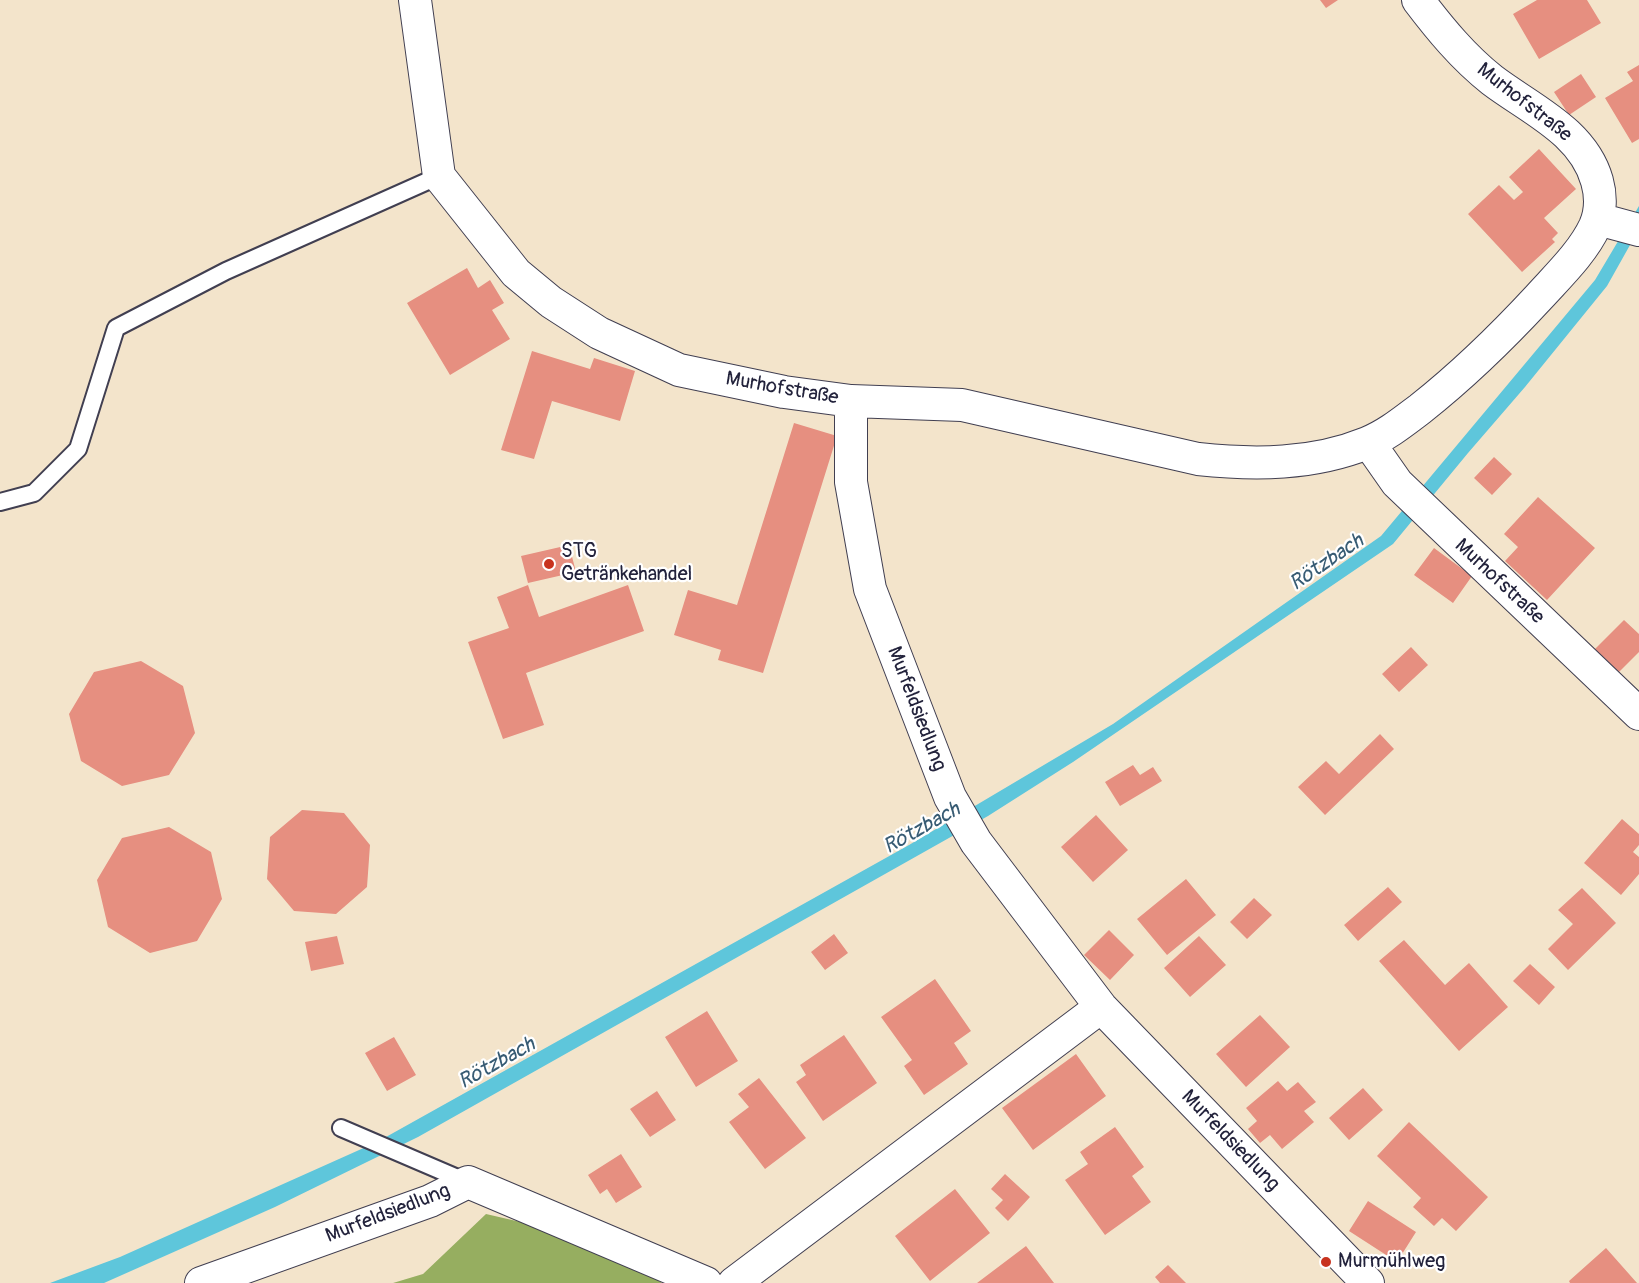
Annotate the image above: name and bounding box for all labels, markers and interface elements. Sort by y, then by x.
street label: Murhofstraße [1472,58,1576,148]
street label: Murhofstraße [724,367,840,411]
water label: Rötzbach [1285,529,1369,597]
street label: Murhofstraße [1449,534,1549,630]
place label: STG Getränkehandel [561,540,692,587]
marker: STG Getränkehandel [542,557,556,571]
street label: Murfeldsiedlung [881,643,951,775]
water label: Rötzbach [879,798,965,860]
water label: Rötzbach [454,1033,540,1095]
street label: Murfeldsiedlung [1176,1085,1284,1197]
street label: Murfeldsiedlung [322,1179,454,1249]
place label: Murmühlweg [1338,1250,1445,1274]
marker: Murmühlweg [1319,1255,1333,1269]

